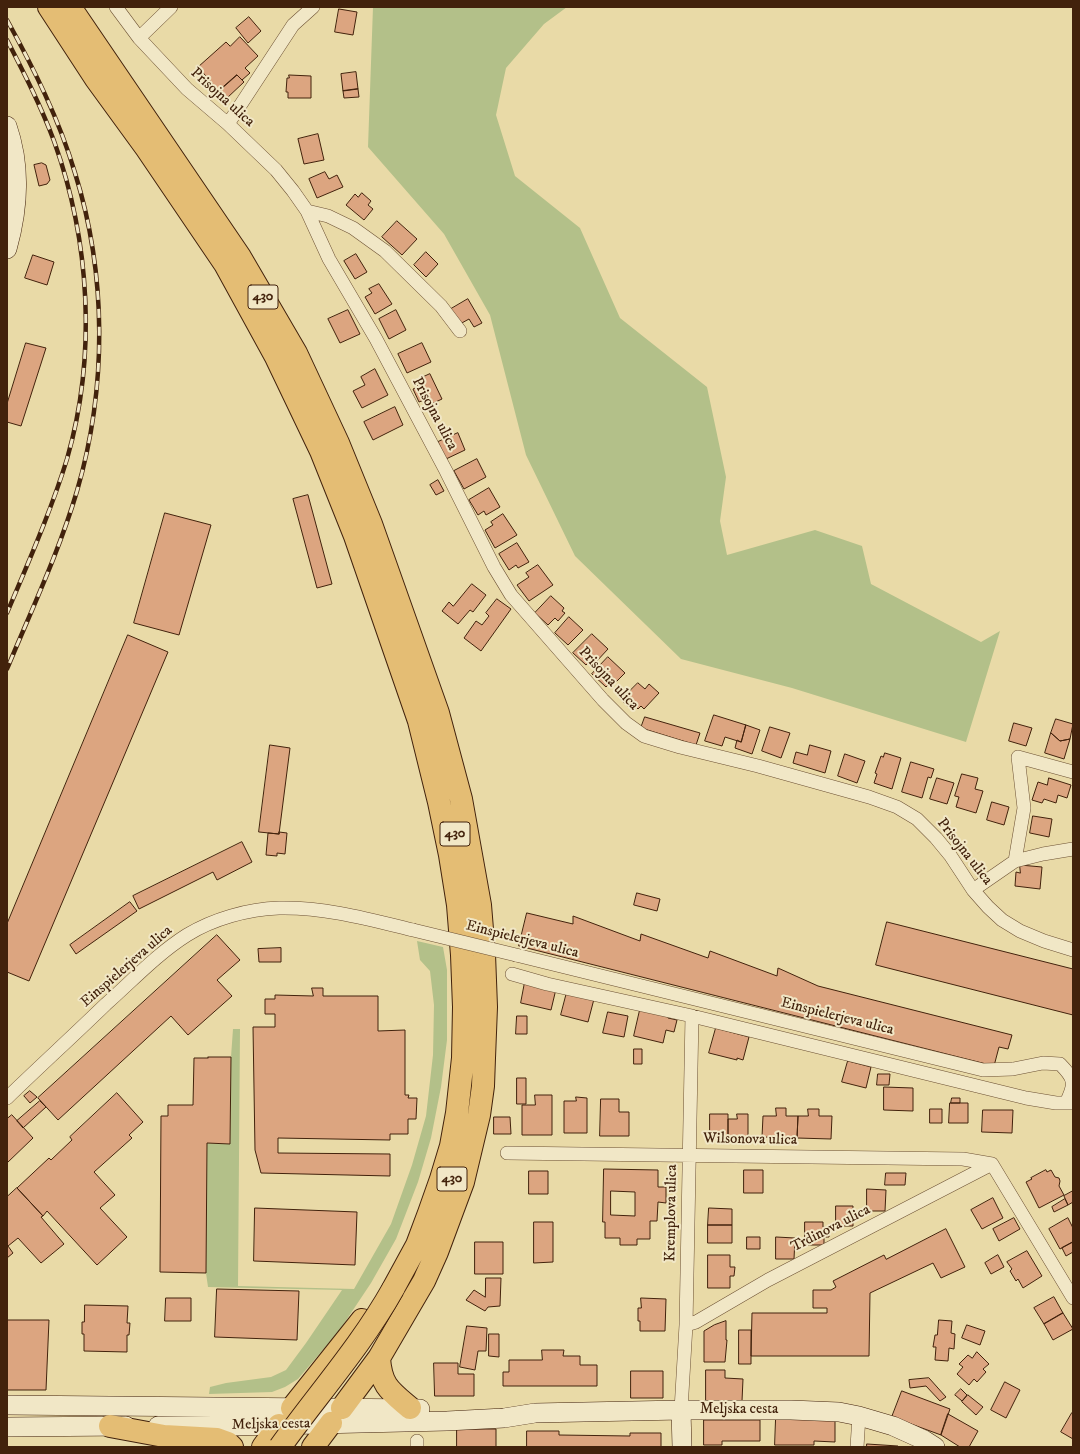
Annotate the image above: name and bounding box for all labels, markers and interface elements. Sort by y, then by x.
street label: Prisojna ulica [186,65,258,131]
road number: 430 [248,285,278,309]
street label: Prisojna ulica [407,374,461,454]
street label: Prisojna ulica [574,644,642,714]
street label: Prisojna ulica [932,815,996,889]
road number: 430 [440,822,470,846]
street label: Einspielerjeva ulica [464,917,580,963]
street label: Einspielerjeva ulica [77,922,177,1012]
street label: Einspielerjeva ulica [779,994,895,1040]
street label: Wilsonova ulica [703,1130,797,1150]
street label: Kremplova ulica [662,1164,682,1262]
road number: 430 [437,1167,467,1191]
street label: Trdinova ulica [788,1201,874,1257]
street label: Meljska cesta [700,1401,778,1419]
street label: Meljska cesta [231,1415,311,1435]

